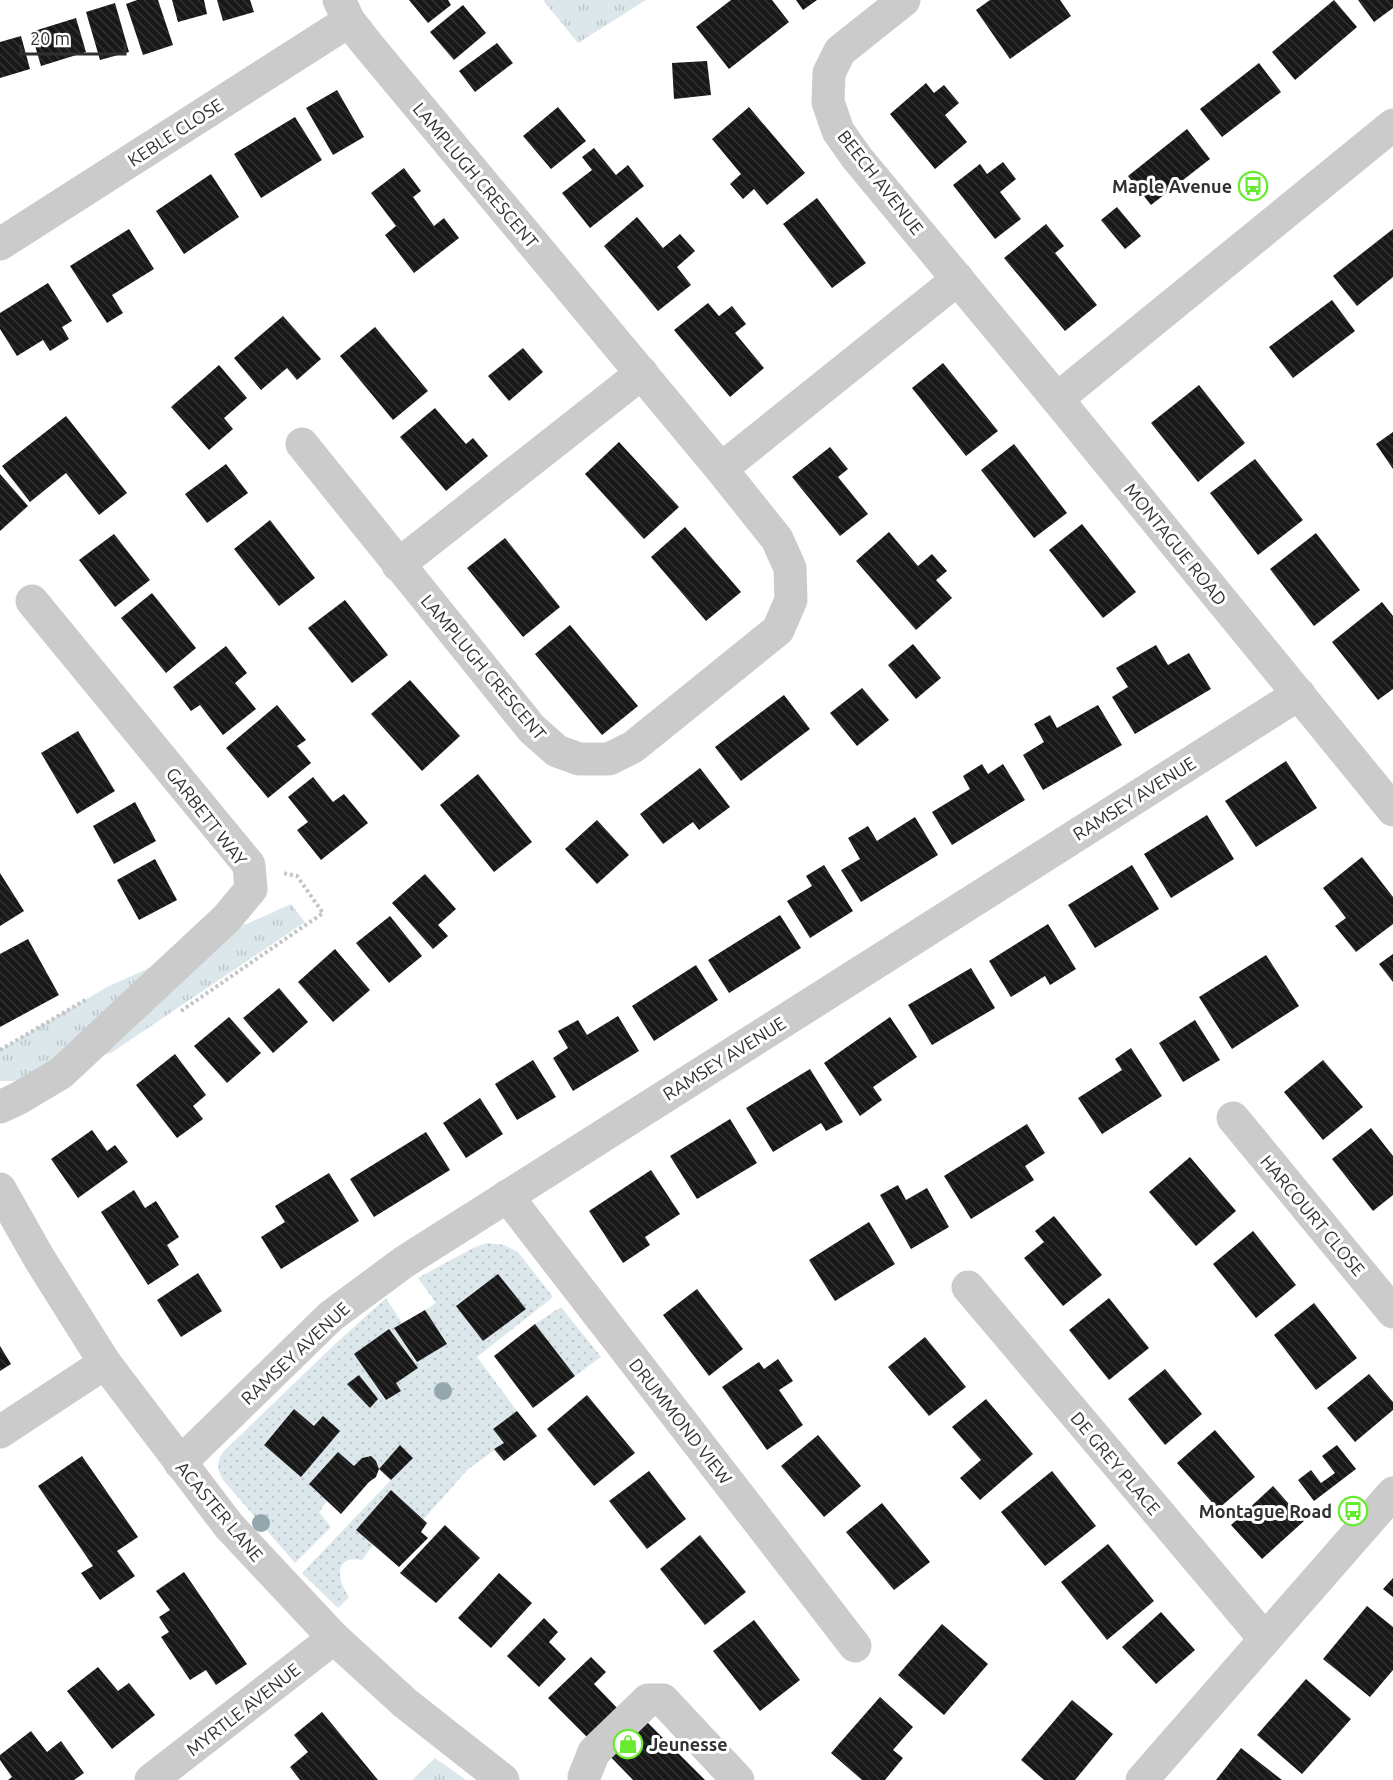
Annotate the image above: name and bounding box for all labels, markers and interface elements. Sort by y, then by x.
scale bar [21,18,124,56]
text: 20 m [30,28,70,48]
street label: KEBLE CLOSE [124,94,226,170]
street label: LAMPLUGH CRESCENT [409,98,543,252]
street label: BEECH AVENUE [834,126,928,238]
bus stop icon: Maple Avenue [1237,170,1269,202]
place label: Maple Avenue [1112,176,1232,196]
street label: MONTAGUE ROAD [1121,479,1231,609]
street label: LAMPLUGH CRESCENT [417,590,551,744]
street label: RAMSEY AVENUE [1069,752,1199,844]
street label: GARBETT WAY [163,763,252,869]
street label: RAMSEY AVENUE [659,1012,789,1104]
street label: HARCOURT CLOSE [1257,1151,1369,1279]
street label: RAMSEY AVENUE [237,1298,353,1408]
street label: DRUMMOND VIEW [626,1354,736,1488]
street label: DE GREY PLACE [1067,1408,1165,1518]
street label: ACASTER LANE [172,1457,268,1565]
bus stop icon: Montague Road [1337,1495,1369,1527]
place label: Montague Road [1199,1501,1332,1521]
street label: MYRTLE AVENUE [182,1659,304,1759]
shop icon: Jeunesse [612,1728,644,1760]
place label: Jeunesse [649,1734,728,1754]

